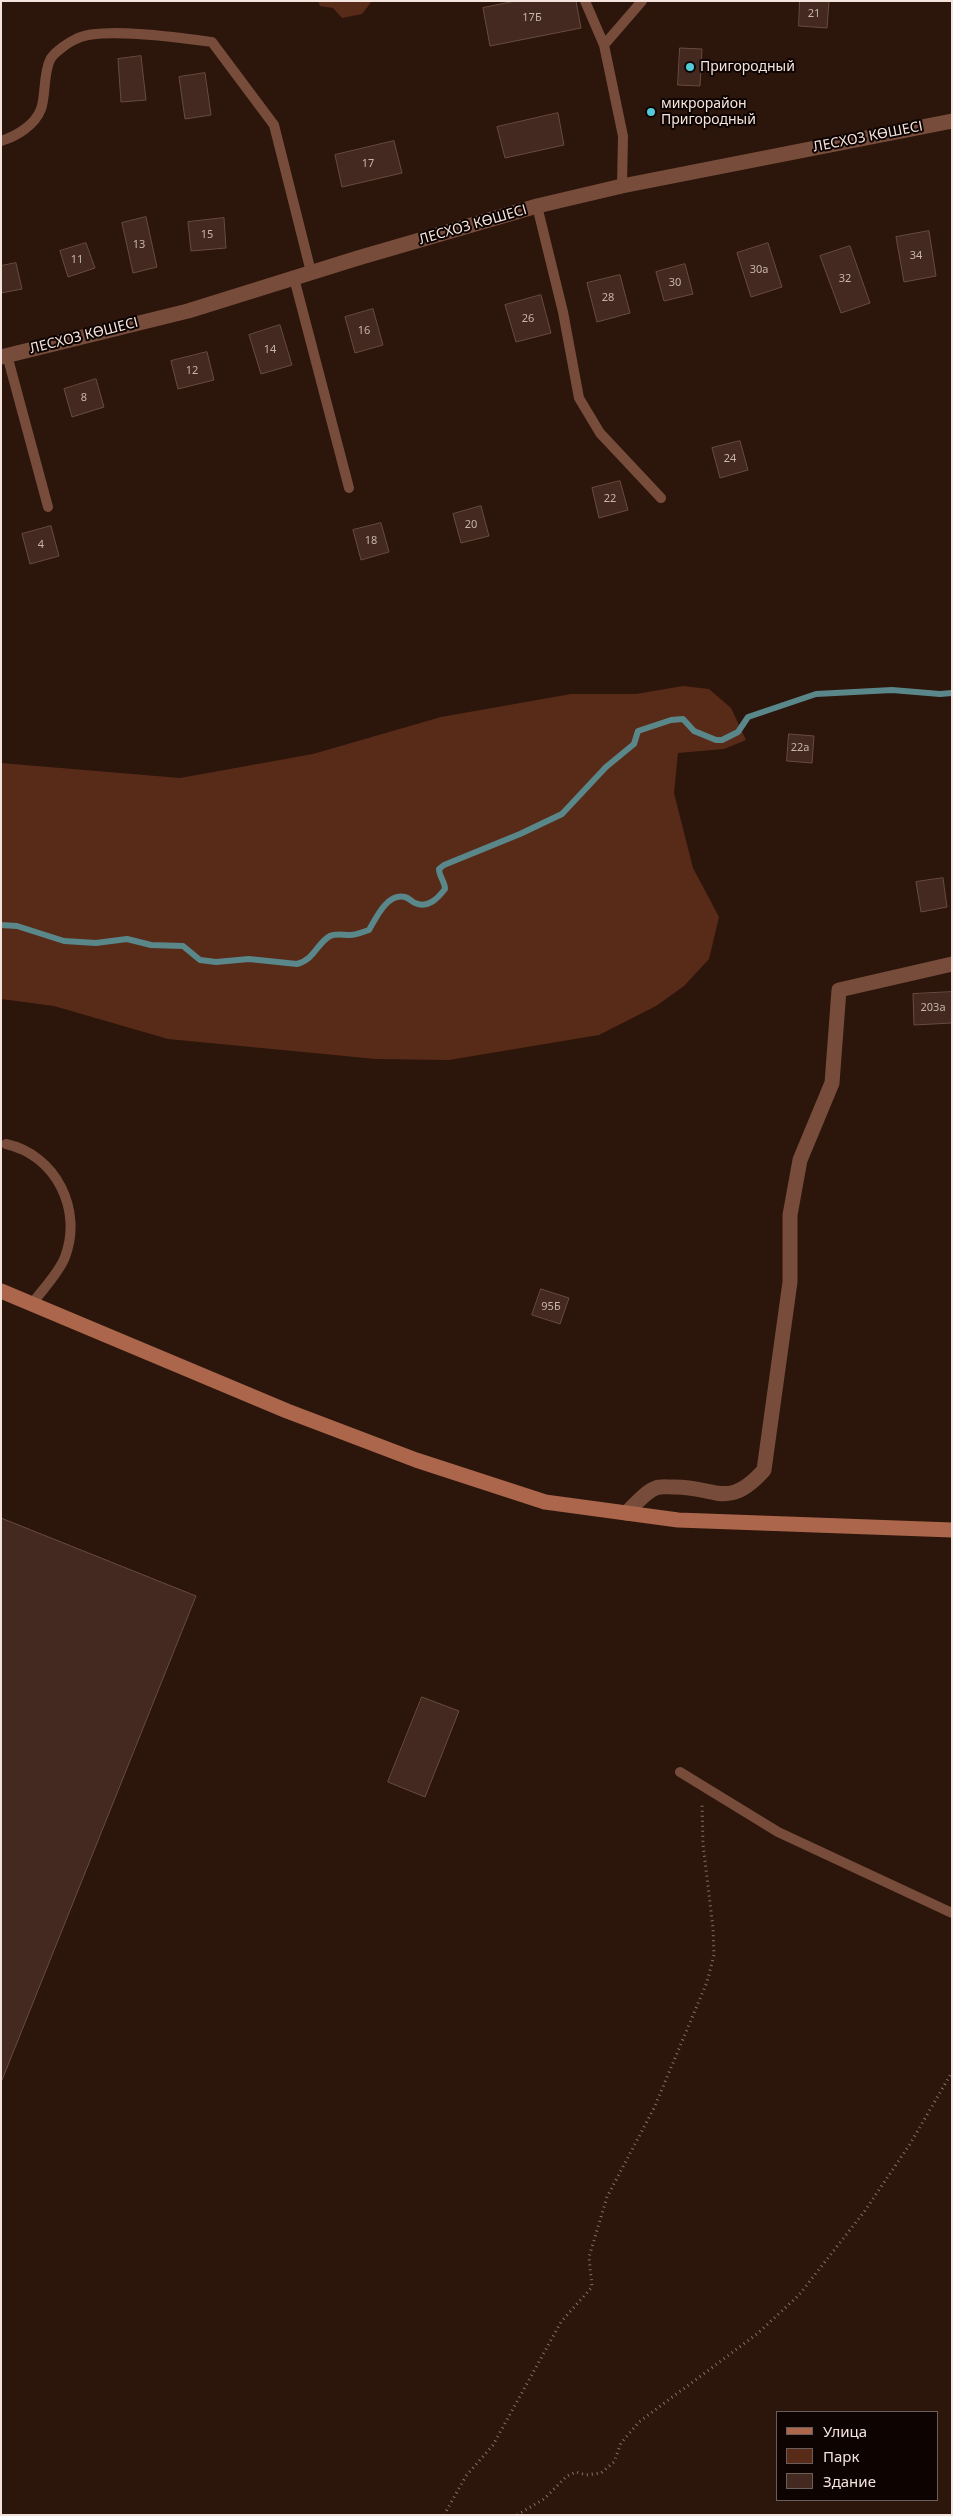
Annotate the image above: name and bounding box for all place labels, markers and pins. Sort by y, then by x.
place label: Пригородный [700,59,795,75]
marker: Пригородный [684,61,696,73]
place label: микрорайон Пригородный [661,96,756,128]
marker: микрорайон Пригородный [645,106,657,118]

